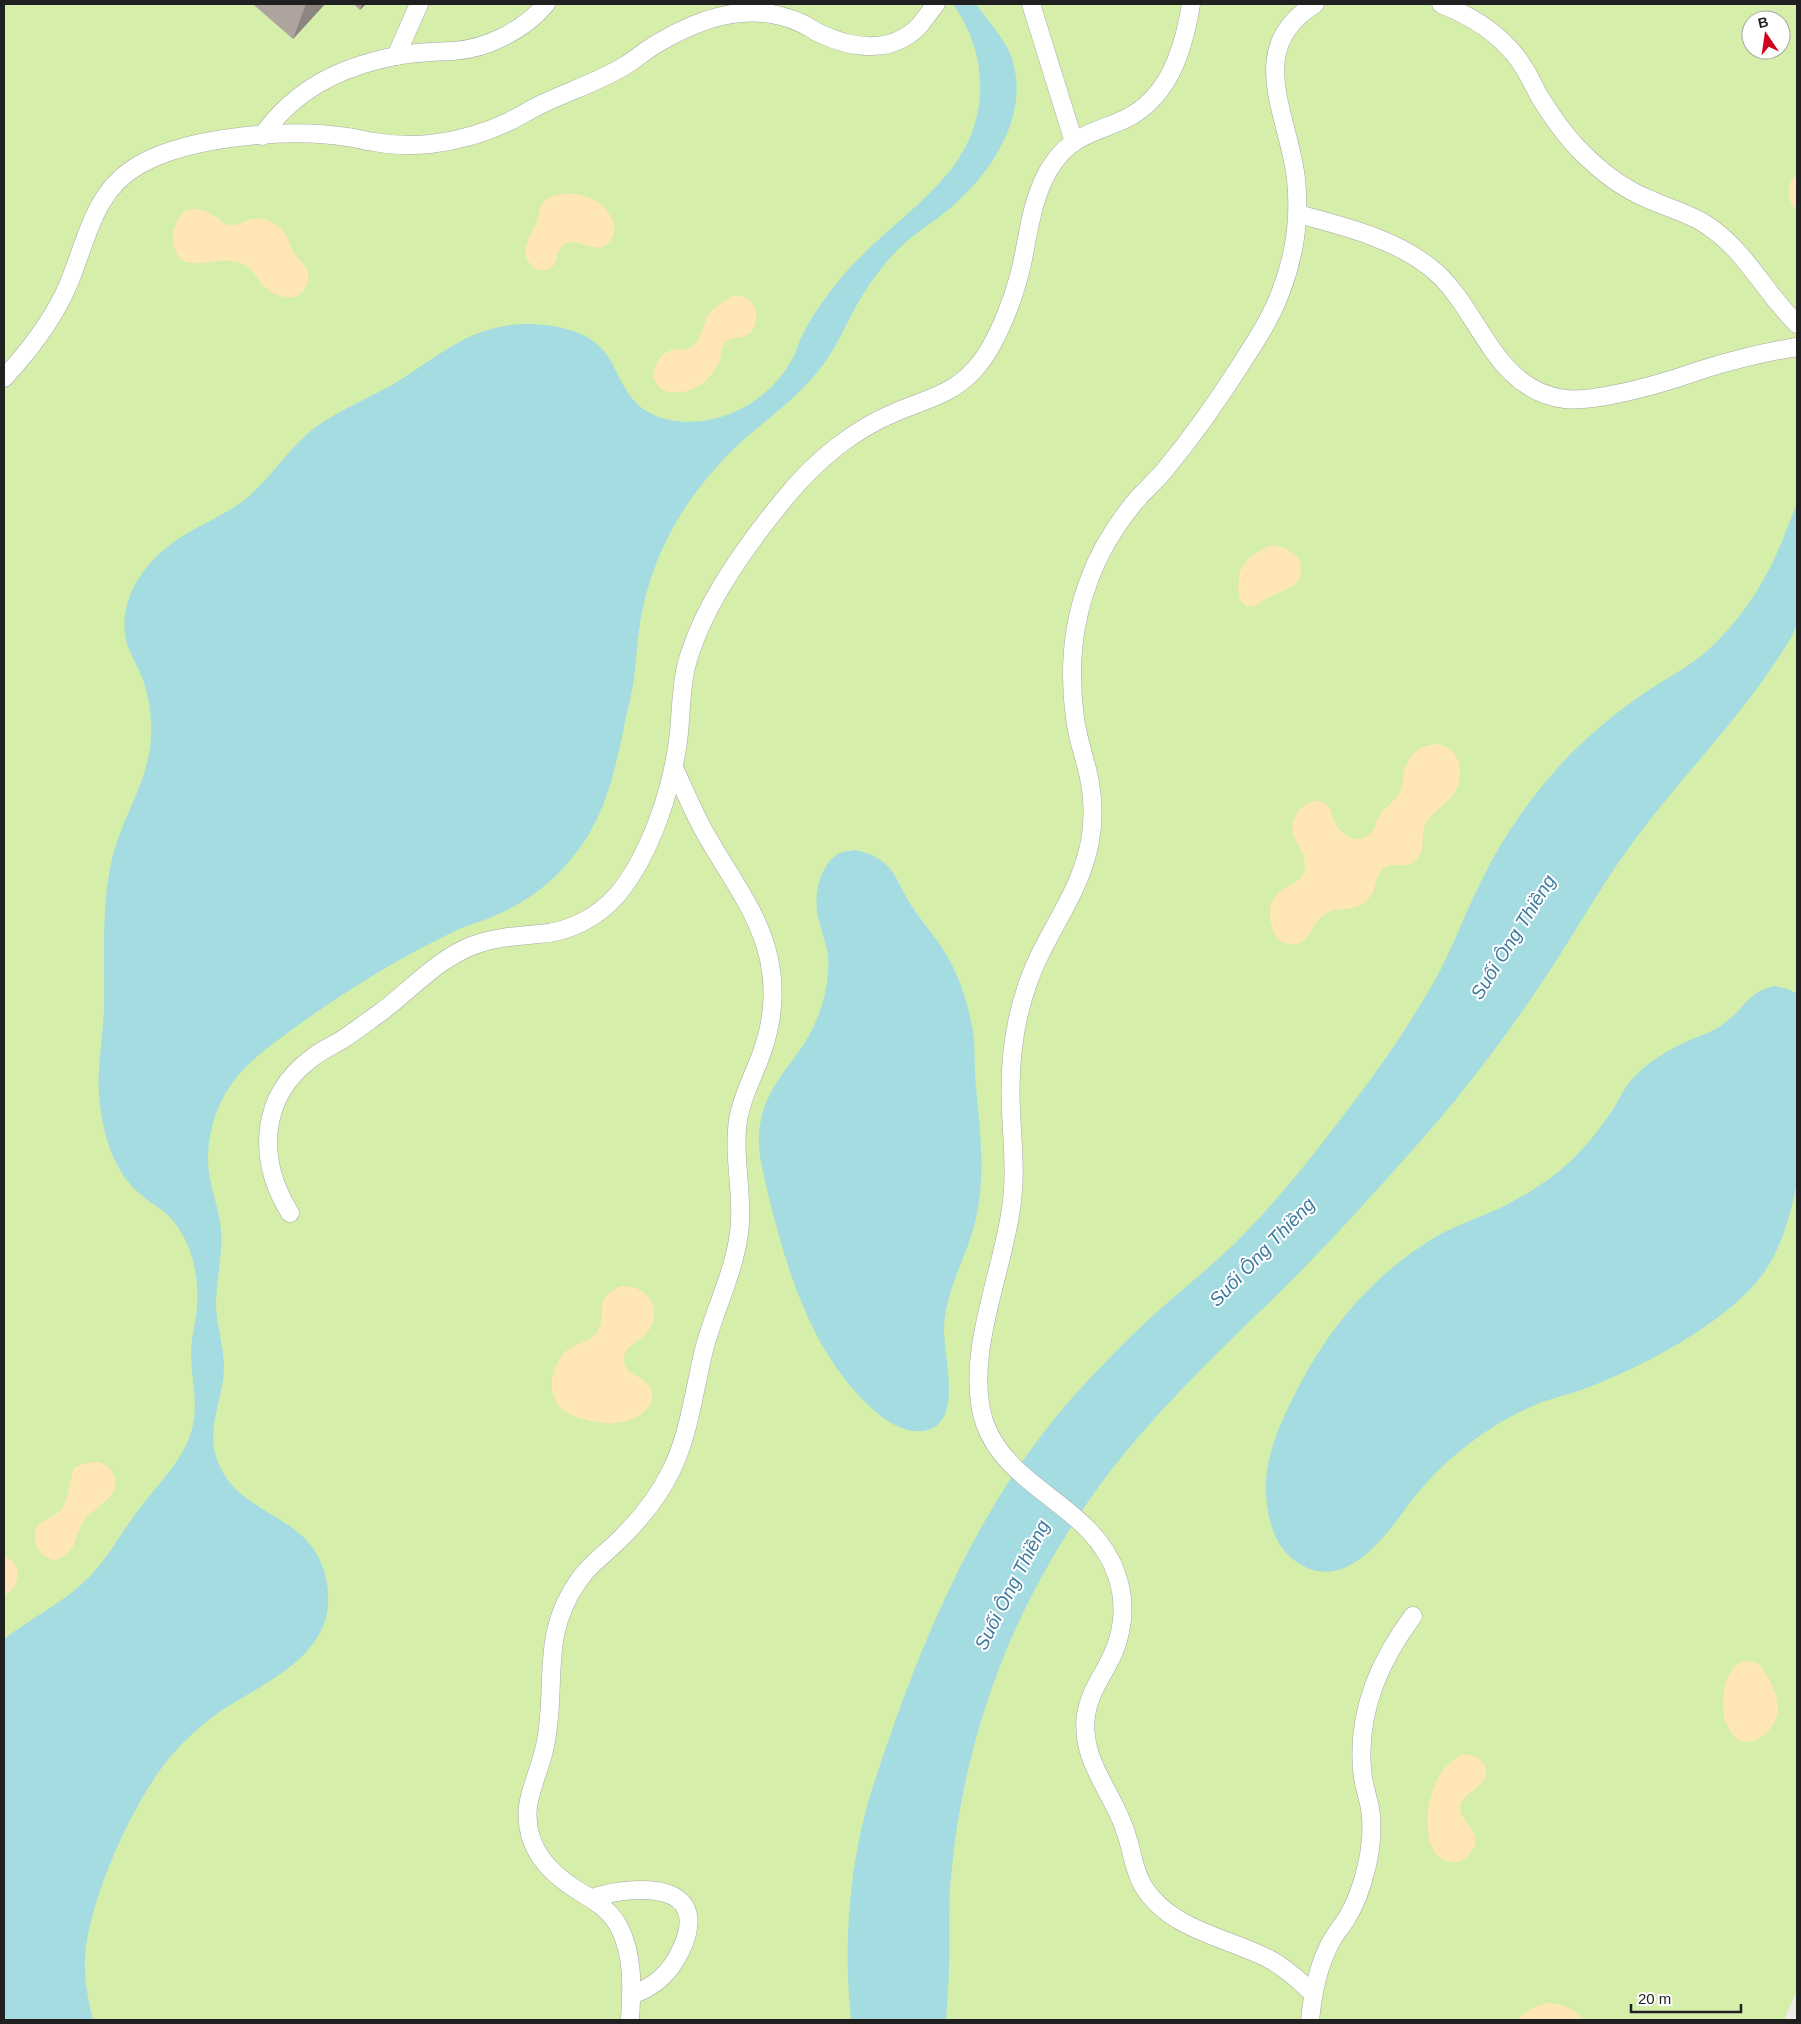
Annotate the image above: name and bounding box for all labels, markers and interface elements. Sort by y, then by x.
north arrow [1741,10,1791,60]
text: B [1756,13,1770,31]
water label: Suối Ông Thiềng [1466,871,1560,1003]
water label: Suối Ông Thiềng [1205,1193,1319,1311]
water label: Suối Ông Thiềng [970,1516,1054,1653]
scale bar [1631,1982,1741,2014]
text: 20 m [1638,1990,1671,2007]

